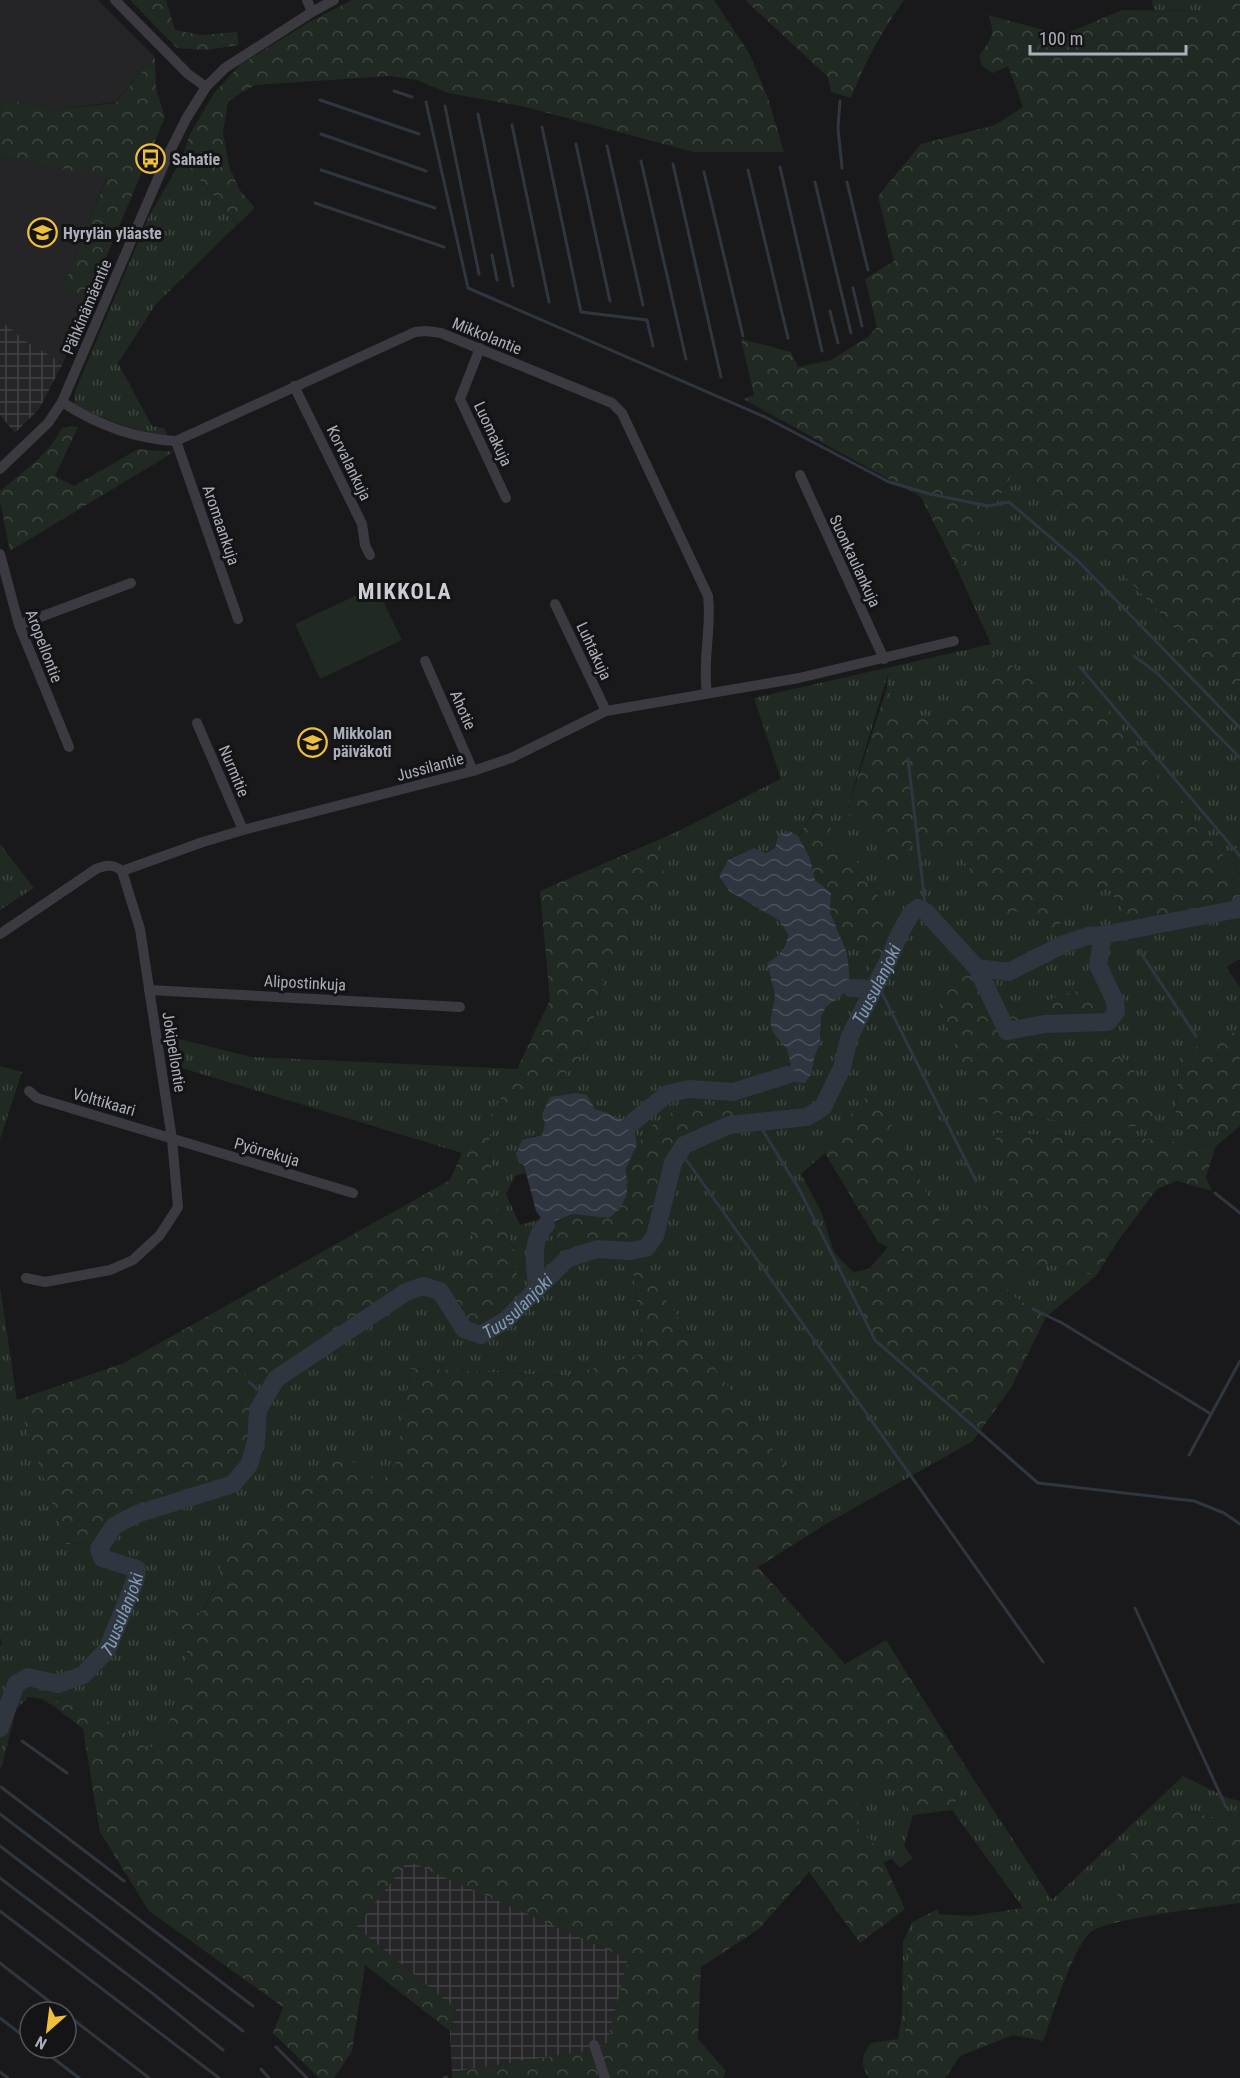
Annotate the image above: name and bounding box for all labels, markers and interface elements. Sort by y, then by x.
scale bar [1030,18,1186,56]
text: 100 m [1039,28,1083,49]
bus stop icon: Sahatie [135,143,167,175]
place label: Sahatie [172,150,221,169]
school or university icon: Hyrylän yläaste [26,217,58,249]
place label: Hyrylän yläaste [63,224,162,243]
street label: Pähkinämäentie [58,257,116,357]
street label: Mikkolantie [450,313,524,359]
street label: Luomakuja [470,399,516,469]
street label: Korvalankuja [323,422,375,504]
street label: Aromaankuja [198,483,244,567]
street label: Suonkaulankuja [825,512,885,610]
district label: MIKKOLA [358,579,452,604]
street label: Aropellontie [21,607,67,685]
street label: Luhtakuja [572,619,616,683]
street label: Ahotie [446,687,480,733]
place label: Mikkolan päiväkoti [333,724,392,761]
school or university icon: Mikkolan päiväkoti [296,726,328,758]
street label: Nurmitie [215,742,253,800]
street label: Jussilantie [394,749,466,785]
water label: Tuusulanjoki [847,940,905,1028]
street label: Alipostinkuja [263,971,347,995]
street label: Jokipellontie [158,1010,190,1094]
street label: Volttikaari [70,1084,138,1120]
street label: Pyörrekuja [232,1134,302,1170]
water label: Tuusulanjoki [478,1269,557,1342]
water label: Tuusulanjoki [96,1570,147,1660]
north arrow [18,2000,78,2060]
text: N [32,2032,50,2053]

